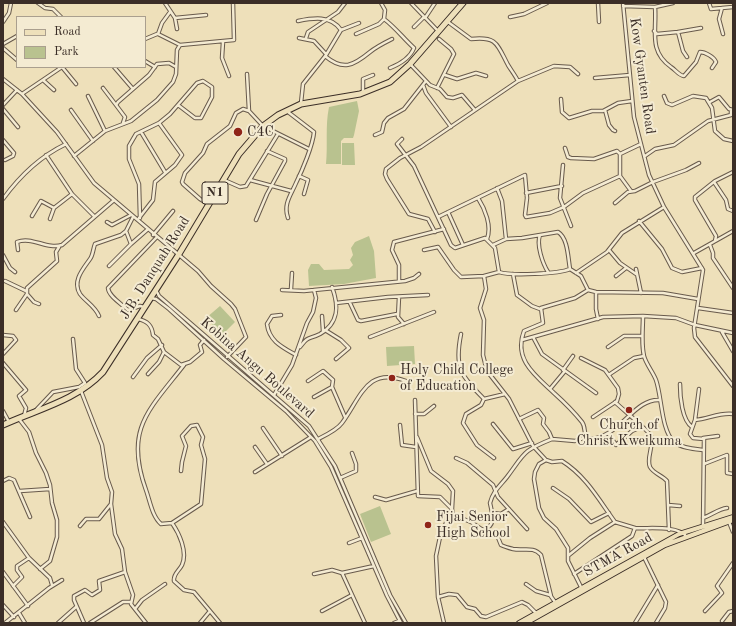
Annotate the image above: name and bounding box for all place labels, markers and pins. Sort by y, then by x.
place label: C4C [247,124,274,140]
marker: C4C [232,126,244,138]
place label: Holy Child College of Education [400,362,513,394]
marker: Holy Child College of Education [387,373,397,383]
marker: Church of Christ Kweikuma [624,405,634,415]
place label: Church of Christ Kweikuma [576,417,682,450]
place label: Fijai Senior High School [436,509,510,542]
marker: Fijai Senior High School [423,520,433,530]

